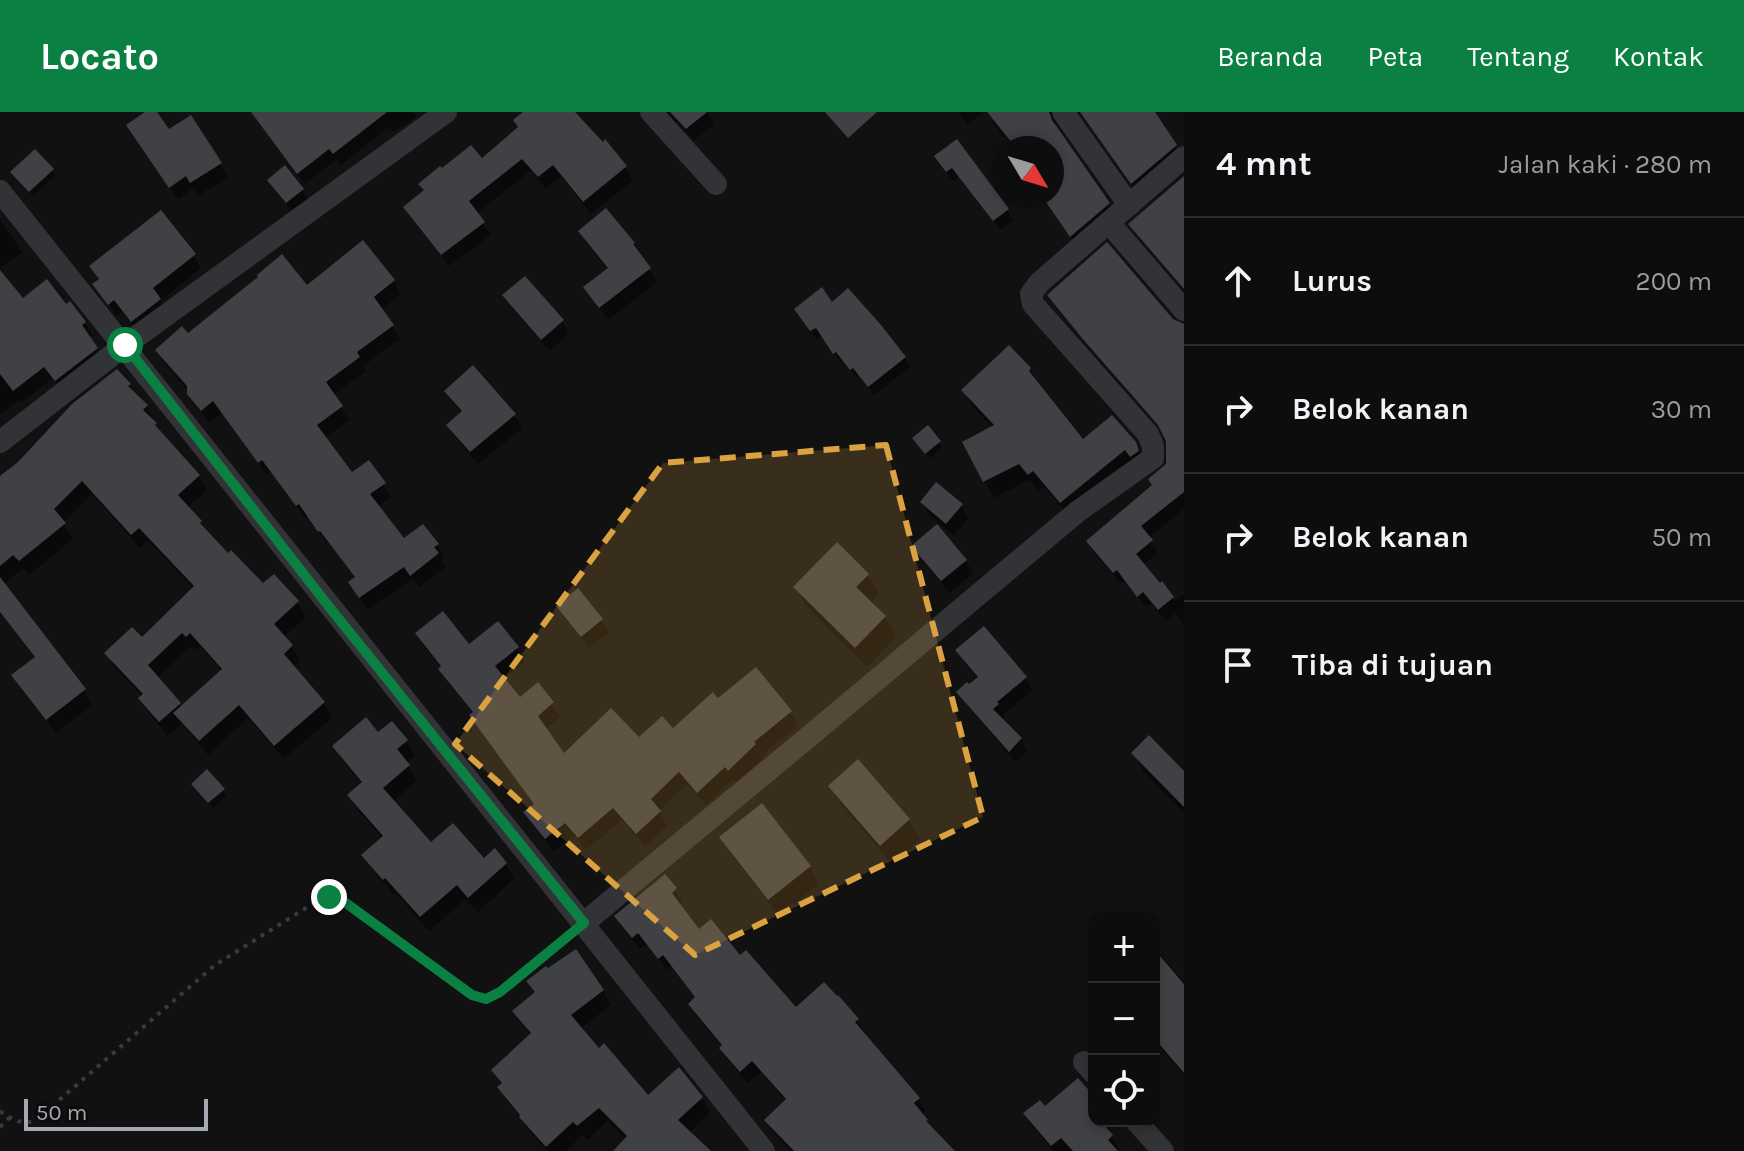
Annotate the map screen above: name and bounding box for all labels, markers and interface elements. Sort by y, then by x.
text: Locato [40,34,159,79]
text: Beranda [1217,40,1323,73]
text: Peta [1367,40,1423,73]
text: Tentang [1467,40,1569,73]
text: Kontak [1613,40,1704,73]
north arrow [992,136,1064,208]
text: 4 mnt [1216,144,1312,184]
text: Jalan kaki · 280 m [1498,149,1712,180]
icon: ahead [1216,259,1260,303]
text: Lurus [1292,263,1372,299]
text: 200 m [1636,266,1712,297]
route start [107,327,143,363]
icon: right [1216,387,1260,431]
text: Belok kanan [1292,391,1469,427]
text: 30 m [1651,394,1712,425]
icon: right [1216,515,1260,559]
text: Belok kanan [1292,519,1469,555]
text: 50 m [1651,522,1712,553]
icon: arrive [1216,643,1260,687]
text: Tiba di tujuan [1292,647,1493,683]
route end [311,879,347,915]
map controls [1088,911,1160,1127]
button: + [1088,911,1160,983]
button: − [1088,983,1160,1055]
button: locate [1088,1055,1160,1127]
scale bar [24,1095,208,1131]
text: 50 m [36,1100,87,1126]

